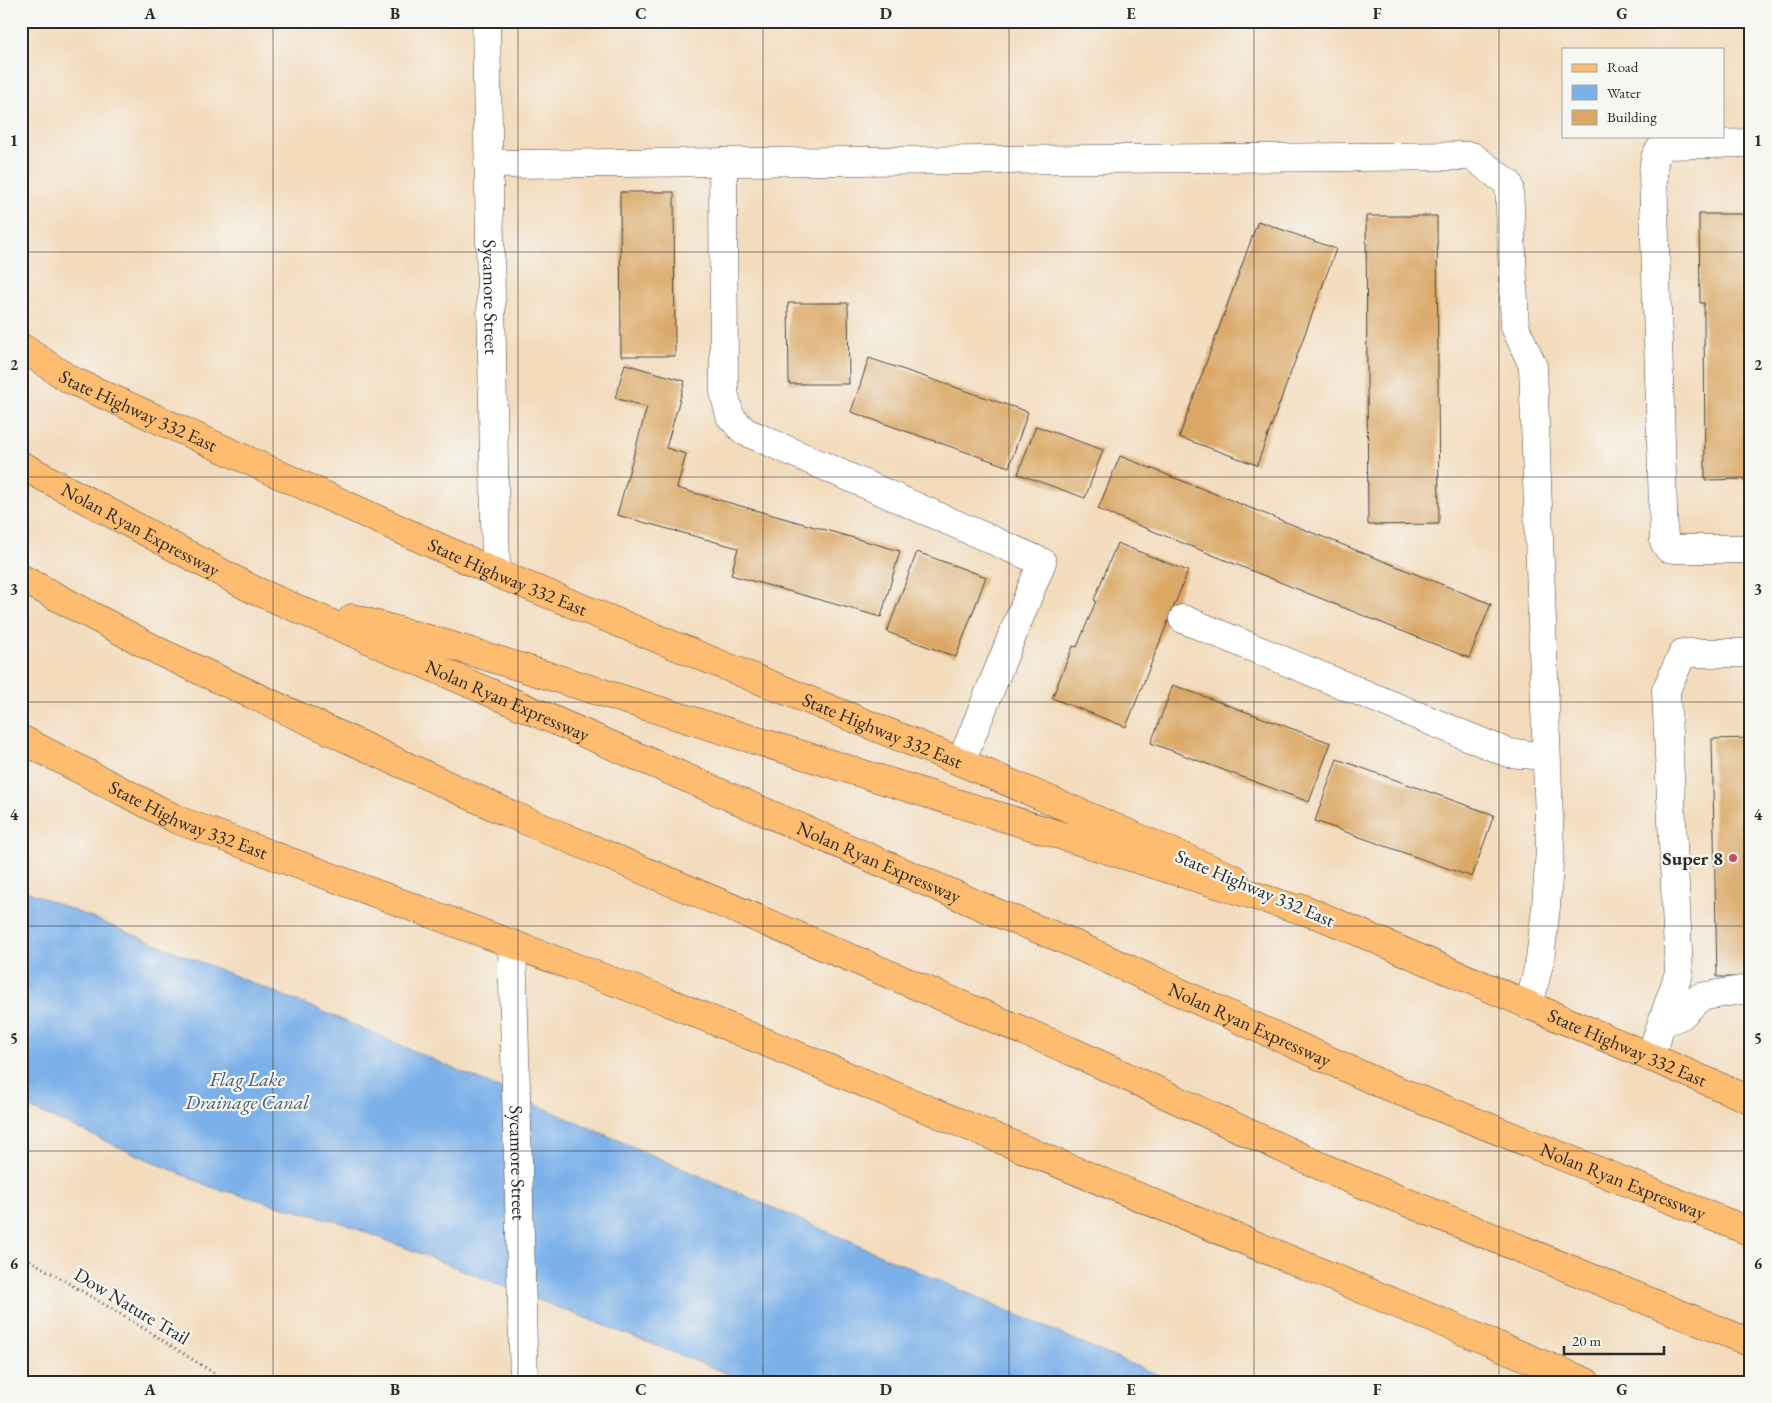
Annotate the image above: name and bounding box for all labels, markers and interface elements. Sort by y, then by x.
text: A [143,3,156,24]
text: B [390,3,400,24]
text: C [635,3,647,24]
text: D [880,3,892,24]
text: E [1126,3,1136,24]
text: F [1373,3,1382,24]
text: G [1616,3,1628,24]
legend [1562,48,1724,138]
text: Road [1607,57,1639,76]
text: Water [1607,83,1641,102]
text: Building [1607,107,1657,126]
text: 1 [10,130,18,151]
text: 1 [1754,130,1762,151]
street label: Sycamore Street [477,239,505,355]
text: 2 [10,354,19,375]
text: 2 [1754,354,1763,375]
street label: State Highway 332 East [55,364,221,457]
street label: Nolan Ryan Expressway [57,477,225,582]
street label: State Highway 332 East [424,531,591,621]
text: 3 [10,579,18,600]
text: 3 [1754,579,1762,600]
street label: Nolan Ryan Expressway [422,654,594,747]
street label: State Highway 332 East [799,686,966,774]
street label: State Highway 332 East [105,774,271,865]
text: 4 [10,804,19,825]
text: 4 [1754,804,1763,825]
street label: Nolan Ryan Expressway [793,815,966,909]
street label: State Highway 332 East [1172,843,1338,933]
place label: Super 8 [1662,846,1723,871]
marker: Super 8 [1727,852,1739,864]
street label: Nolan Ryan Expressway [1164,976,1336,1072]
street label: State Highway 332 East [1544,1002,1711,1092]
text: 5 [10,1028,18,1049]
text: 5 [1754,1028,1762,1049]
water label: Flag Lake Drainage Canal [184,1066,310,1115]
street label: Sycamore Street [504,1105,532,1221]
street label: Nolan Ryan Expressway [1537,1136,1711,1226]
text: 6 [10,1253,19,1274]
text: 6 [1754,1253,1763,1274]
street label: Dow Nature Trail [70,1262,195,1351]
scale bar [1564,1323,1664,1355]
text: 20 m [1572,1331,1601,1350]
text: A [143,1379,156,1400]
text: B [390,1379,400,1400]
text: C [635,1379,647,1400]
text: D [880,1379,892,1400]
text: E [1126,1379,1136,1400]
text: F [1373,1379,1382,1400]
text: G [1616,1379,1628,1400]

